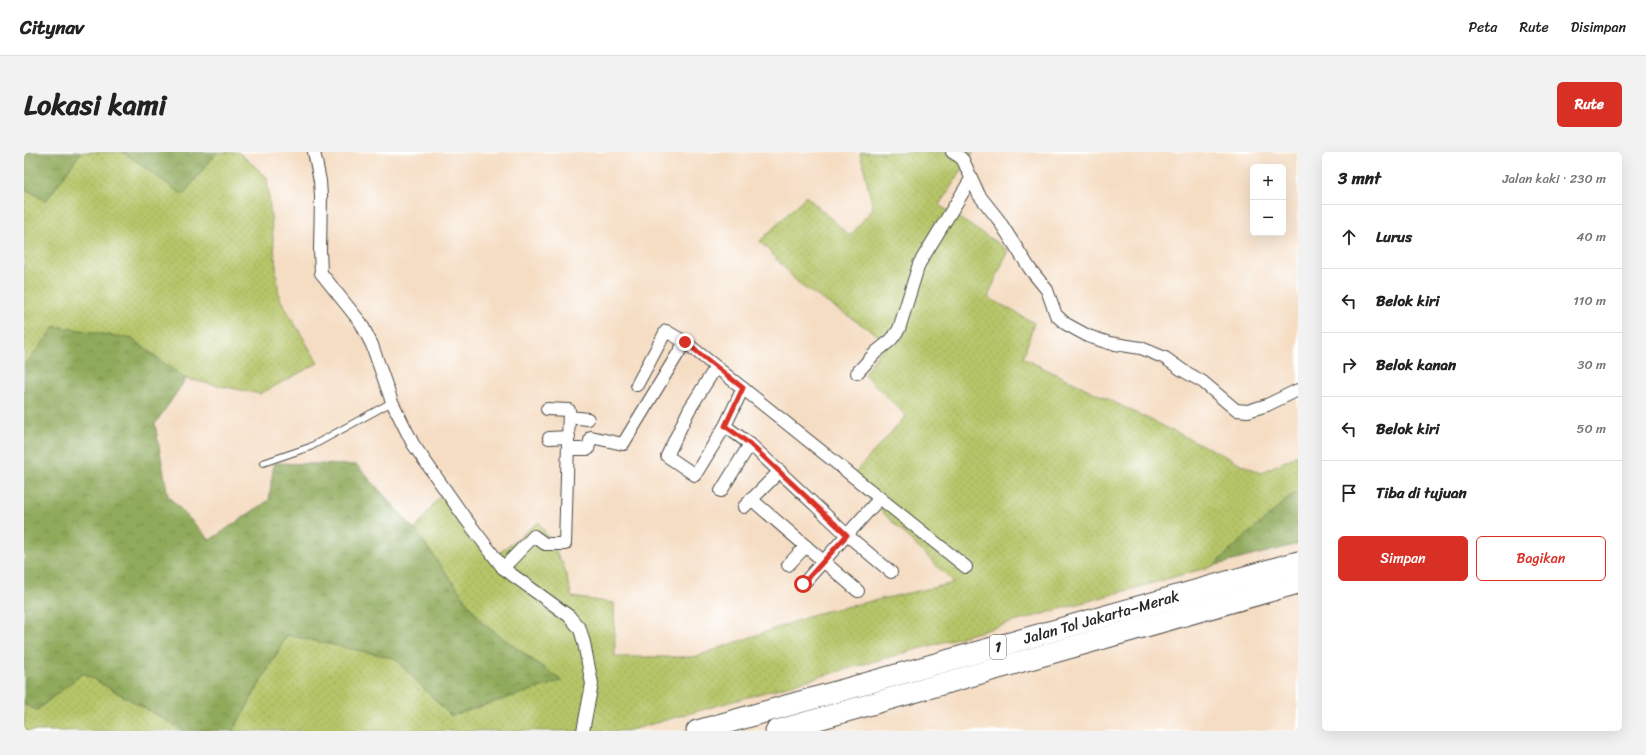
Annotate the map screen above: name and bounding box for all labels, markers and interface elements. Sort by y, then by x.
text: Citynav [20,11,84,44]
text: Peta [1469,15,1497,40]
text: Rute [1519,15,1549,40]
text: Disimpan [1571,15,1626,40]
text: Lokasi kami [24,80,166,129]
button: Rute [1557,82,1622,127]
text: 3 mnt [1338,163,1381,193]
map controls [1250,164,1286,236]
button: + [1250,164,1286,200]
text: Jalan kaki · 230 m [1502,167,1606,190]
button: − [1250,200,1286,236]
text: Lurus [1376,224,1412,250]
text: 40 m [1576,225,1606,248]
icon: ahead [1338,226,1360,248]
text: Belok kiri [1376,288,1439,314]
text: 110 m [1573,289,1606,312]
icon: left [1338,290,1360,312]
route end [676,333,694,351]
text: Belok kanan [1376,352,1456,378]
text: 30 m [1577,353,1606,376]
icon: right [1338,354,1360,376]
text: Belok kiri [1376,416,1439,442]
text: 50 m [1576,417,1606,440]
icon: left [1338,418,1360,440]
text: Tiba di tujuan [1376,480,1467,506]
icon: arrive [1338,482,1360,504]
button: Simpan [1338,536,1468,581]
button: Bagikan [1476,536,1606,581]
route start [794,575,812,593]
street label: Jalan Tol Jakarta–Merak [1020,583,1182,652]
road number: 1 [990,635,1006,659]

